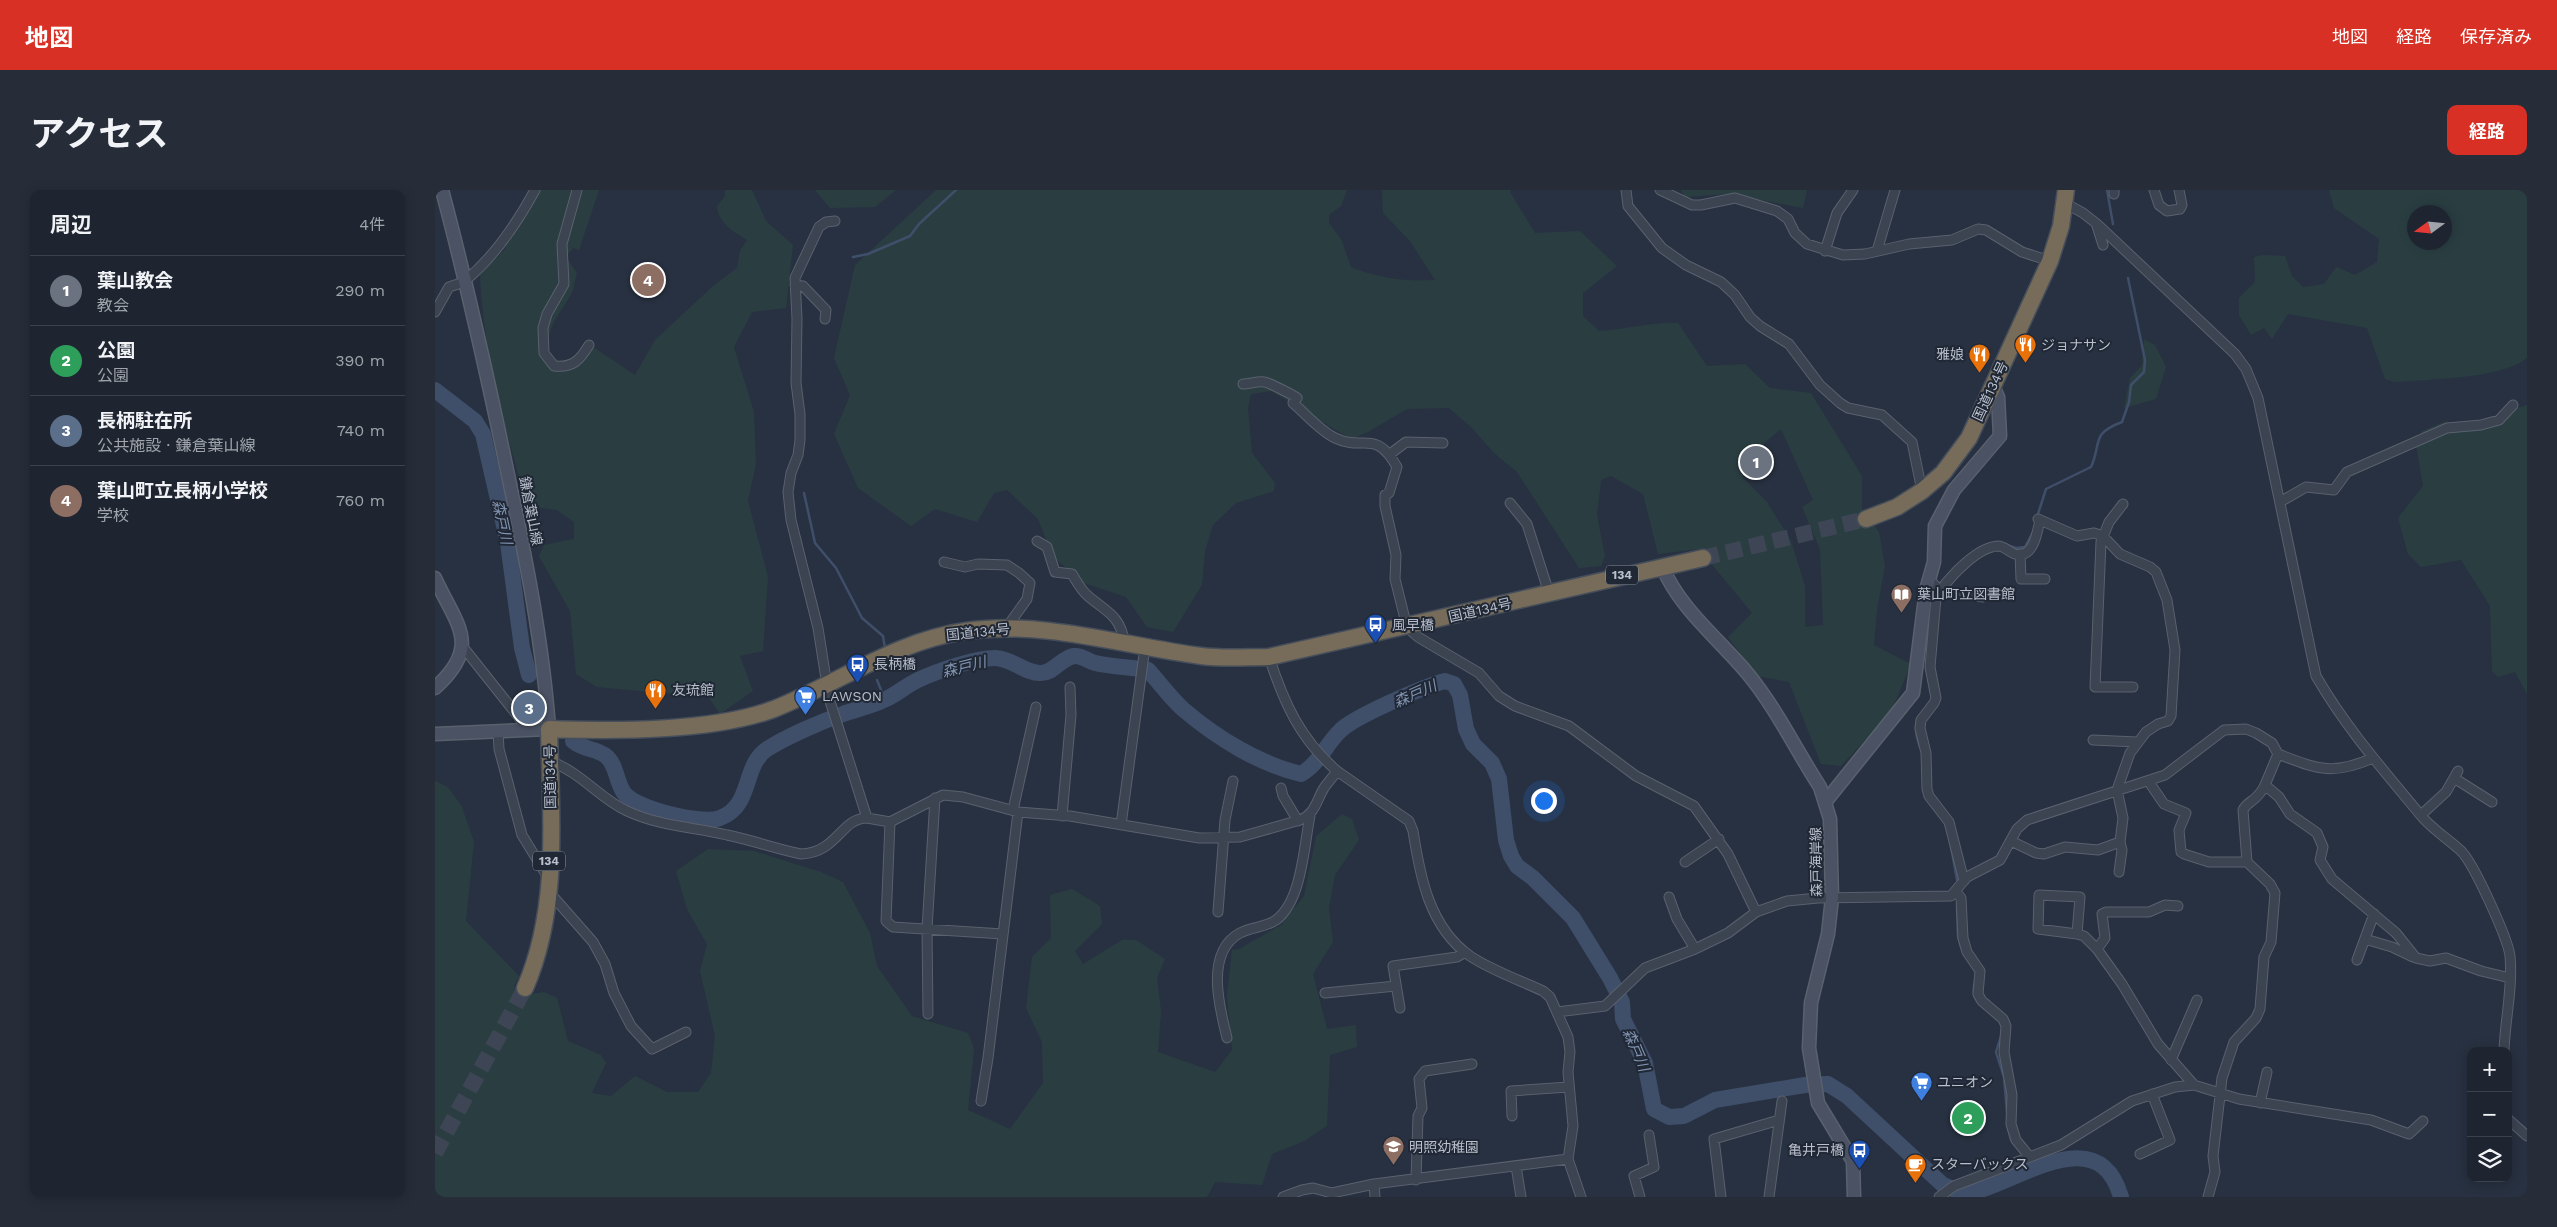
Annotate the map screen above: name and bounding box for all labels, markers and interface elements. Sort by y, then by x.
text: 地図 [25,24,73,52]
text: 地図 [2332,26,2368,47]
text: 経路 [2396,26,2432,47]
text: 保存済み [2460,26,2532,47]
button: 経路 [2447,105,2527,155]
text: アクセス [30,113,168,155]
north arrow [2407,205,2452,250]
text: 周辺 [50,212,92,237]
text: 4件 [359,215,385,234]
pin: 4 [632,261,664,299]
text: 葉山教会 [97,269,173,292]
text: 1 [63,281,69,300]
text: 290 m [335,281,385,300]
text: 教会 [97,296,129,315]
restaurant icon: ジョナサン [2013,333,2037,364]
place label: ジョナサン [2041,337,2111,353]
text: 公園 [97,339,135,362]
restaurant icon: 雅娘 [1968,342,1992,373]
place label: 雅娘 [1936,346,1964,362]
text: 2 [61,351,71,370]
text: 390 m [335,351,385,370]
street label: 国道134号 [1969,359,2011,423]
text: 公園 [97,366,129,385]
text: 長柄駐在所 [97,409,192,432]
text: 3 [61,421,71,440]
text: 740 m [337,421,385,440]
text: 公共施設 · 鎌倉葉山線 [97,436,256,455]
pin: 1 [1740,443,1772,481]
street label: 鎌倉葉山線 [516,475,546,547]
text: 葉山町立長柄小学校 [97,479,268,502]
text: 4 [61,491,71,510]
text: 760 m [336,491,385,510]
water label: 森戸川 [489,498,516,548]
text: 学校 [97,506,129,525]
road number: 134 [1606,566,1638,584]
library icon: 葉山町立図書館 [1889,582,1913,613]
place label: 葉山町立図書館 [1917,586,2015,602]
street label: 国道134号 [1447,595,1513,625]
bus stop icon: 風早橋 [1364,613,1388,644]
place label: 風早橋 [1392,617,1434,633]
street label: 国道134号 [945,621,1011,643]
bus stop icon: 長柄橋 [846,652,870,683]
water label: 森戸川 [940,652,990,681]
place label: 長柄橋 [874,656,916,672]
water label: 森戸川 [1391,676,1441,711]
restaurant icon: 友琉館 [644,678,668,709]
place label: 友琉館 [672,682,714,698]
supermarket icon: LAWSON [794,684,818,715]
place label: LAWSON [822,688,882,704]
pin: 3 [513,689,545,727]
street label: 国道134号 [541,745,559,809]
your location [1531,788,1557,814]
street label: 森戸海岸線 [1807,827,1825,897]
road number: 134 [533,851,565,870]
water label: 森戸川 [1619,1026,1654,1076]
map controls [2467,1047,2512,1182]
button: + [2467,1047,2512,1092]
supermarket icon: ユニオン [1909,1070,1933,1101]
place label: ユニオン [1937,1074,1993,1090]
button: − [2467,1092,2512,1137]
pin: 2 [1952,1099,1984,1137]
school or university icon: 明照幼稚園 [1381,1135,1405,1166]
button: layers [2467,1137,2512,1182]
bus stop icon: 亀井戸橋 [1848,1138,1872,1169]
place label: 明照幼稚園 [1409,1139,1479,1155]
place label: 亀井戸橋 [1788,1142,1844,1158]
cafe icon: スターバックス [1903,1152,1927,1183]
place label: スターバックス [1931,1156,2028,1172]

